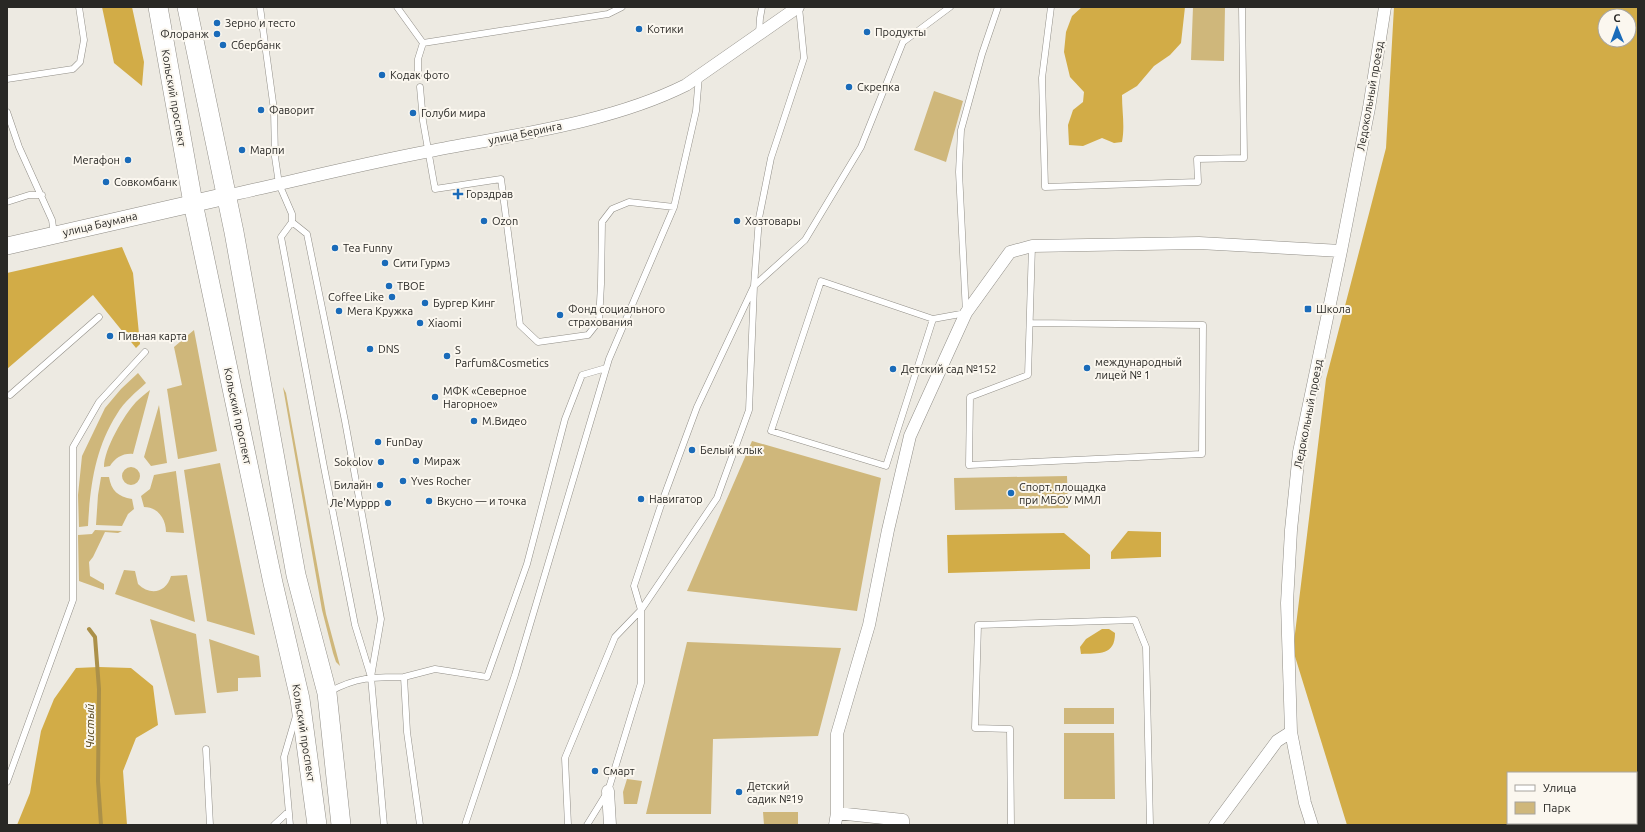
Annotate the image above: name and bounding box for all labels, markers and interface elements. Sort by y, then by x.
north arrow [1597,8,1637,48]
text: С [1613,12,1620,24]
place label: Зерно и тесто [225,17,296,29]
marker: Зерно и тесто [212,18,222,28]
place label: Котики [647,23,684,35]
marker: Котики [634,24,644,34]
place label: Продукты [875,26,926,38]
marker: Продукты [862,27,872,37]
place label: Флоранж [160,28,209,40]
marker: Флоранж [212,29,222,39]
place label: Сбербанк [231,39,281,51]
marker: Сбербанк [218,40,228,50]
street label: Ледокольный проезд [1354,40,1386,152]
street label: Кольский проспект [160,48,188,148]
place label: Кодак фото [390,69,449,81]
marker: Кодак фото [377,70,387,80]
place label: Скрепка [857,81,900,93]
marker: Скрепка [844,82,854,92]
place label: Фаворит [269,104,314,116]
marker: Фаворит [256,105,266,115]
place label: Голуби мира [421,107,486,119]
marker: Голуби мира [408,108,418,118]
street label: улица Беринга [487,119,563,147]
place label: Марпи [250,144,284,156]
marker: Марпи [237,145,247,155]
place label: Мегафон [73,154,120,166]
marker: Мегафон [123,155,133,165]
place label: Совкомбанк [114,176,178,188]
marker: Совкомбанк [101,177,111,187]
place label: Горздрав [466,188,513,200]
marker: Горздрав [453,189,463,199]
street label: улица Баумана [62,210,138,238]
place label: Ozon [492,215,518,227]
place label: Хозтовары [745,215,801,227]
marker: Ozon [479,216,489,226]
marker: Хозтовары [732,216,742,226]
place label: Tea Funny [343,242,393,254]
marker: Tea Funny [330,243,340,253]
place label: Сити Гурмэ [393,257,450,269]
marker: Сити Гурмэ [380,258,390,268]
place label: ТВОЕ [397,280,425,292]
marker: ТВОЕ [384,281,394,291]
place label: Coffee Like [328,291,384,303]
marker: Coffee Like [387,292,397,302]
place label: Бургер Кинг [433,297,496,309]
marker: Бургер Кинг [420,298,430,308]
place label: Фонд социального страхования [568,303,665,328]
place label: Школа [1316,303,1351,315]
marker: Школа [1303,304,1313,314]
place label: Мега Кружка [347,305,413,317]
marker: Мега Кружка [334,306,344,316]
marker: Фонд социального страхования [555,310,565,320]
place label: Xiaomi [428,317,462,329]
marker: Xiaomi [415,318,425,328]
place label: Пивная карта [118,330,187,342]
marker: Пивная карта [105,331,115,341]
place label: DNS [378,343,400,355]
marker: DNS [365,344,375,354]
place label: S Parfum&Cosmetics [455,344,549,369]
marker: S Parfum&Cosmetics [442,351,452,361]
place label: международный лицей № 1 [1095,356,1182,381]
street label: Ледокольный проезд [1292,358,1325,470]
place label: Детский сад №152 [901,363,996,375]
marker: международный лицей № 1 [1082,363,1092,373]
marker: Детский сад №152 [888,364,898,374]
street label: Кольский проспект [222,366,254,466]
place label: МФК «Северное Нагорное» [443,385,527,410]
marker: МФК «Северное Нагорное» [430,392,440,402]
place label: М.Видео [482,415,527,427]
marker: М.Видео [469,416,479,426]
place label: FunDay [386,436,424,448]
marker: FunDay [373,437,383,447]
place label: Белый клык [700,444,763,456]
marker: Белый клык [687,445,697,455]
place label: Мираж [424,455,460,467]
place label: Sokolov [334,456,374,468]
marker: Мираж [411,456,421,466]
marker: Sokolov [376,457,386,467]
place label: Yves Rocher [411,475,472,487]
marker: Yves Rocher [398,476,408,486]
place label: Билайн [334,479,372,491]
marker: Билайн [375,480,385,490]
place label: Спорт. площадка при МБОУ ММЛ [1019,481,1106,506]
marker: Спорт. площадка при МБОУ ММЛ [1006,488,1016,498]
place label: Навигатор [649,493,703,505]
marker: Навигатор [636,494,646,504]
place label: Вкусно — и точка [437,495,526,507]
marker: Вкусно — и точка [424,496,434,506]
place label: Ле'Муррр [330,497,380,509]
marker: Ле'Муррр [383,498,393,508]
street label: Кольский проспект [290,683,318,783]
water label: Чистый [83,703,96,748]
place label: Смарт [603,765,635,777]
marker: Смарт [590,766,600,776]
legend [1507,772,1637,824]
place label: Детский садик №19 [747,780,803,805]
text: Улица [1543,781,1576,794]
marker: Детский садик №19 [734,787,744,797]
text: Парк [1543,801,1571,814]

